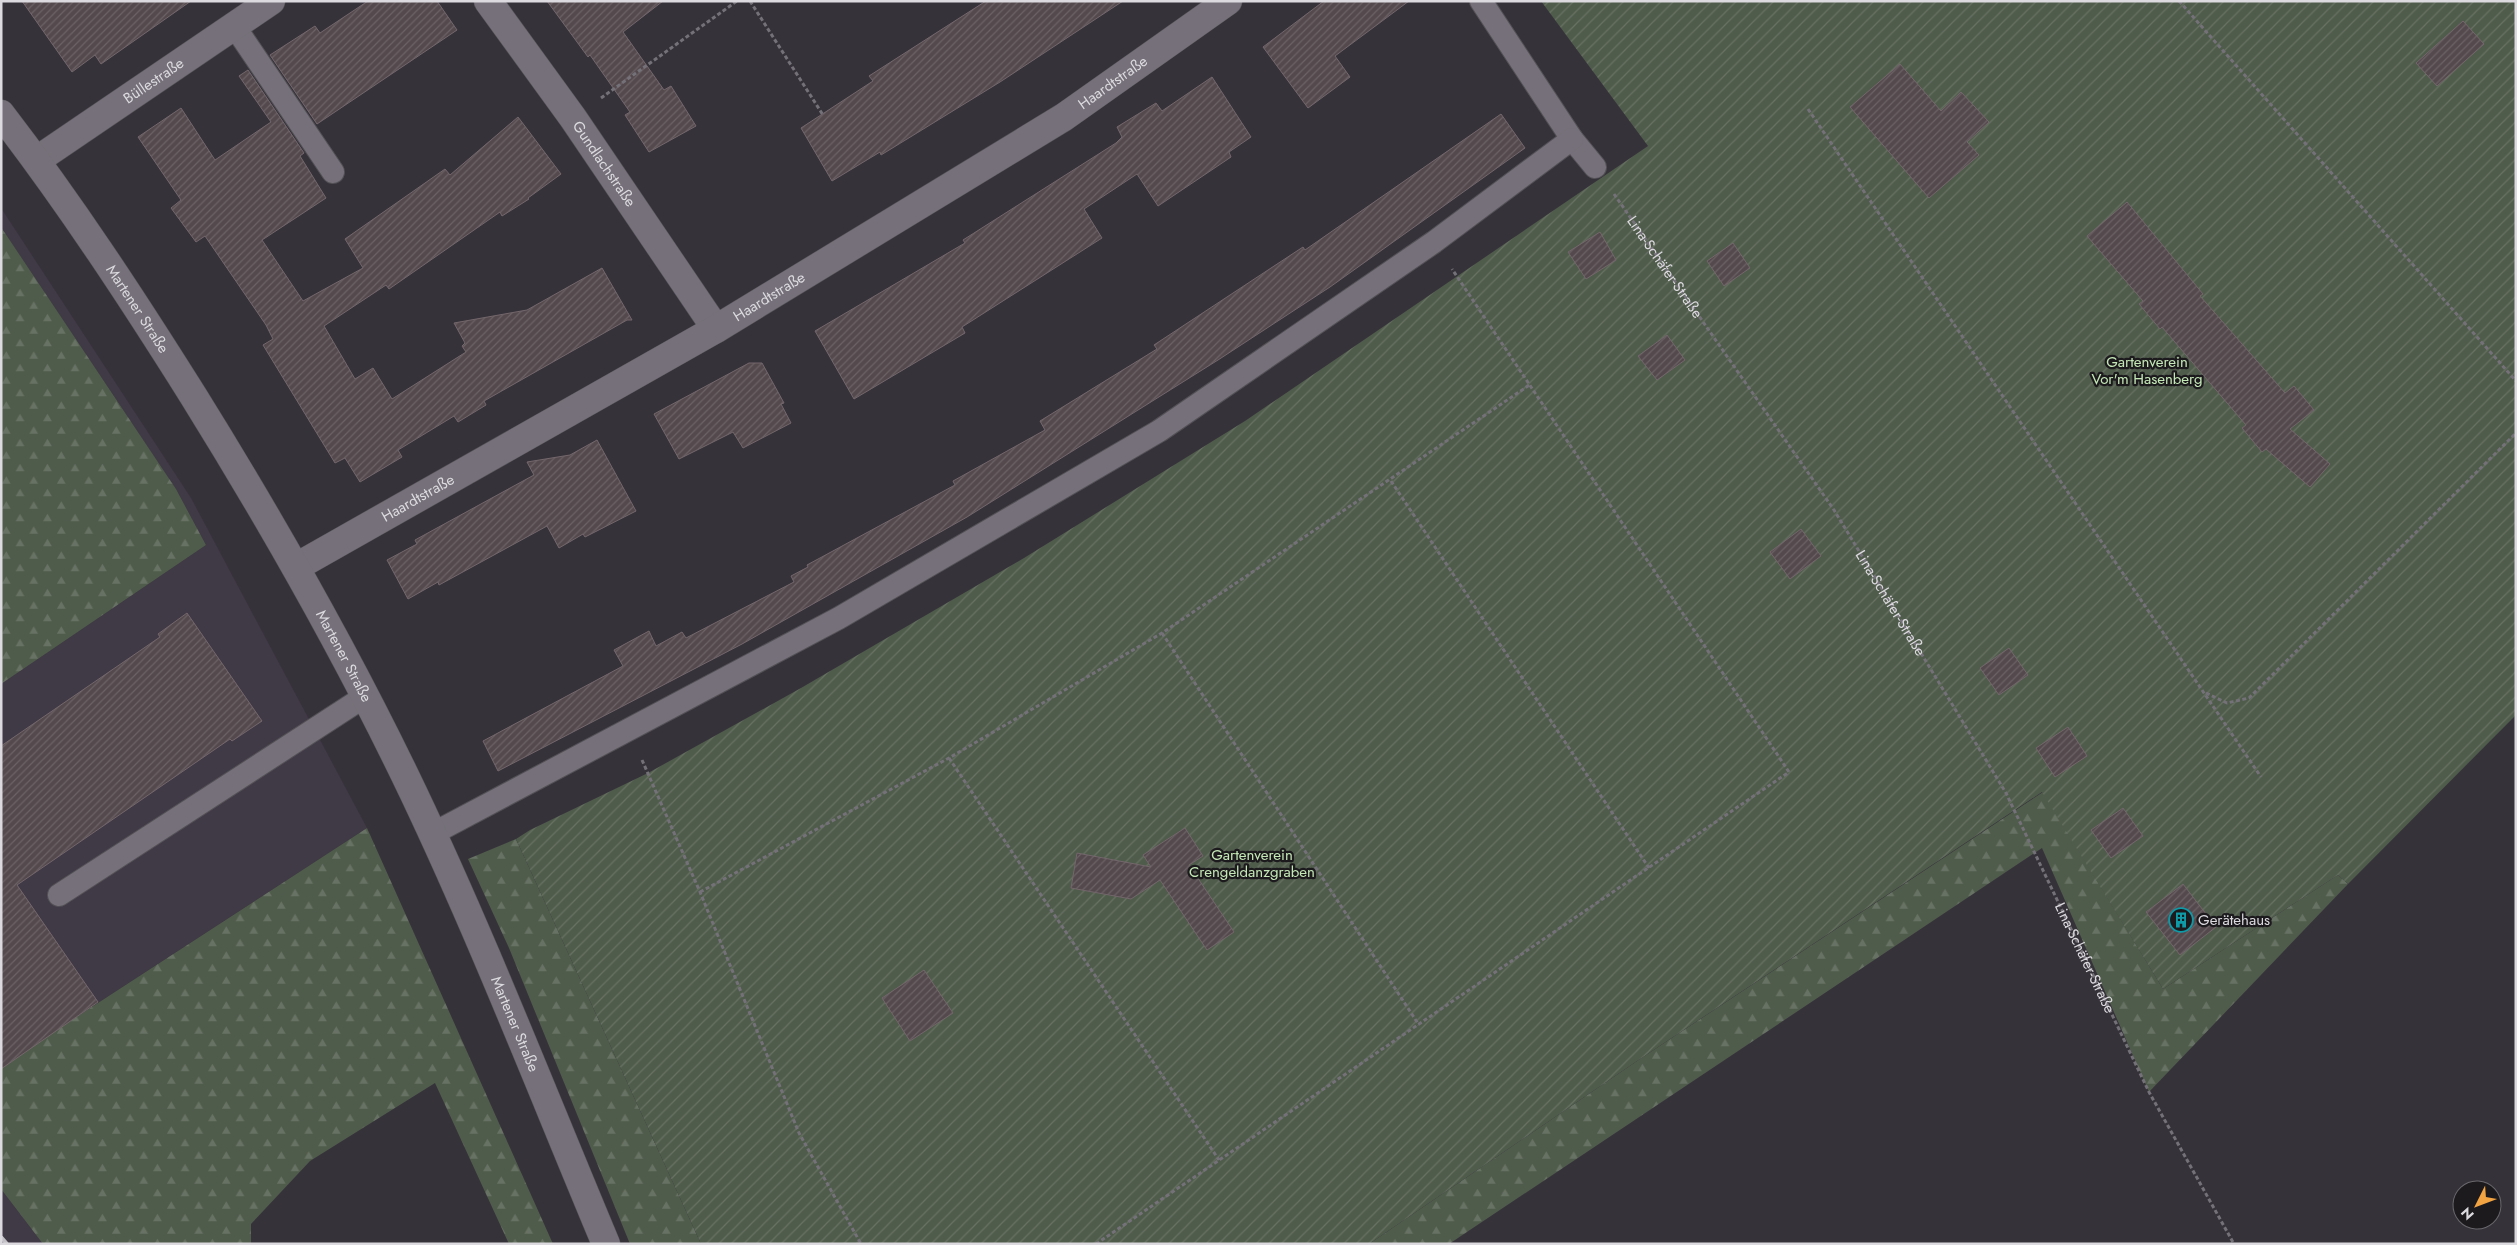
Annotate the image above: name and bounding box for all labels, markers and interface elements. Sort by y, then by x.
street label: Haardtstraße [1073,50,1152,115]
street label: Büllestraße [119,52,189,109]
street label: Gundlachstraße [567,116,641,212]
street label: Lina-Schäfer-Straße [1621,211,1708,323]
street label: Martener Straße [101,260,175,358]
street label: Haardtstraße [729,266,810,327]
park label: Gartenverein Vor'm Hasenberg [2091,351,2203,390]
street label: Haardtstraße [377,468,459,527]
street label: Lina-Schäfer-Straße [1850,546,1931,660]
street label: Martener Straße [310,606,378,706]
park label: Gartenverein Crengeldanzgraben [1189,844,1315,883]
street label: Lina-Schäfer-Straße [2049,899,2121,1017]
building icon: Gerätehaus [2168,907,2194,933]
place label: Gerätehaus [2198,909,2270,931]
street label: Martener Straße [485,973,545,1075]
north arrow [2452,1180,2502,1230]
text: N [2456,1203,2478,1225]

